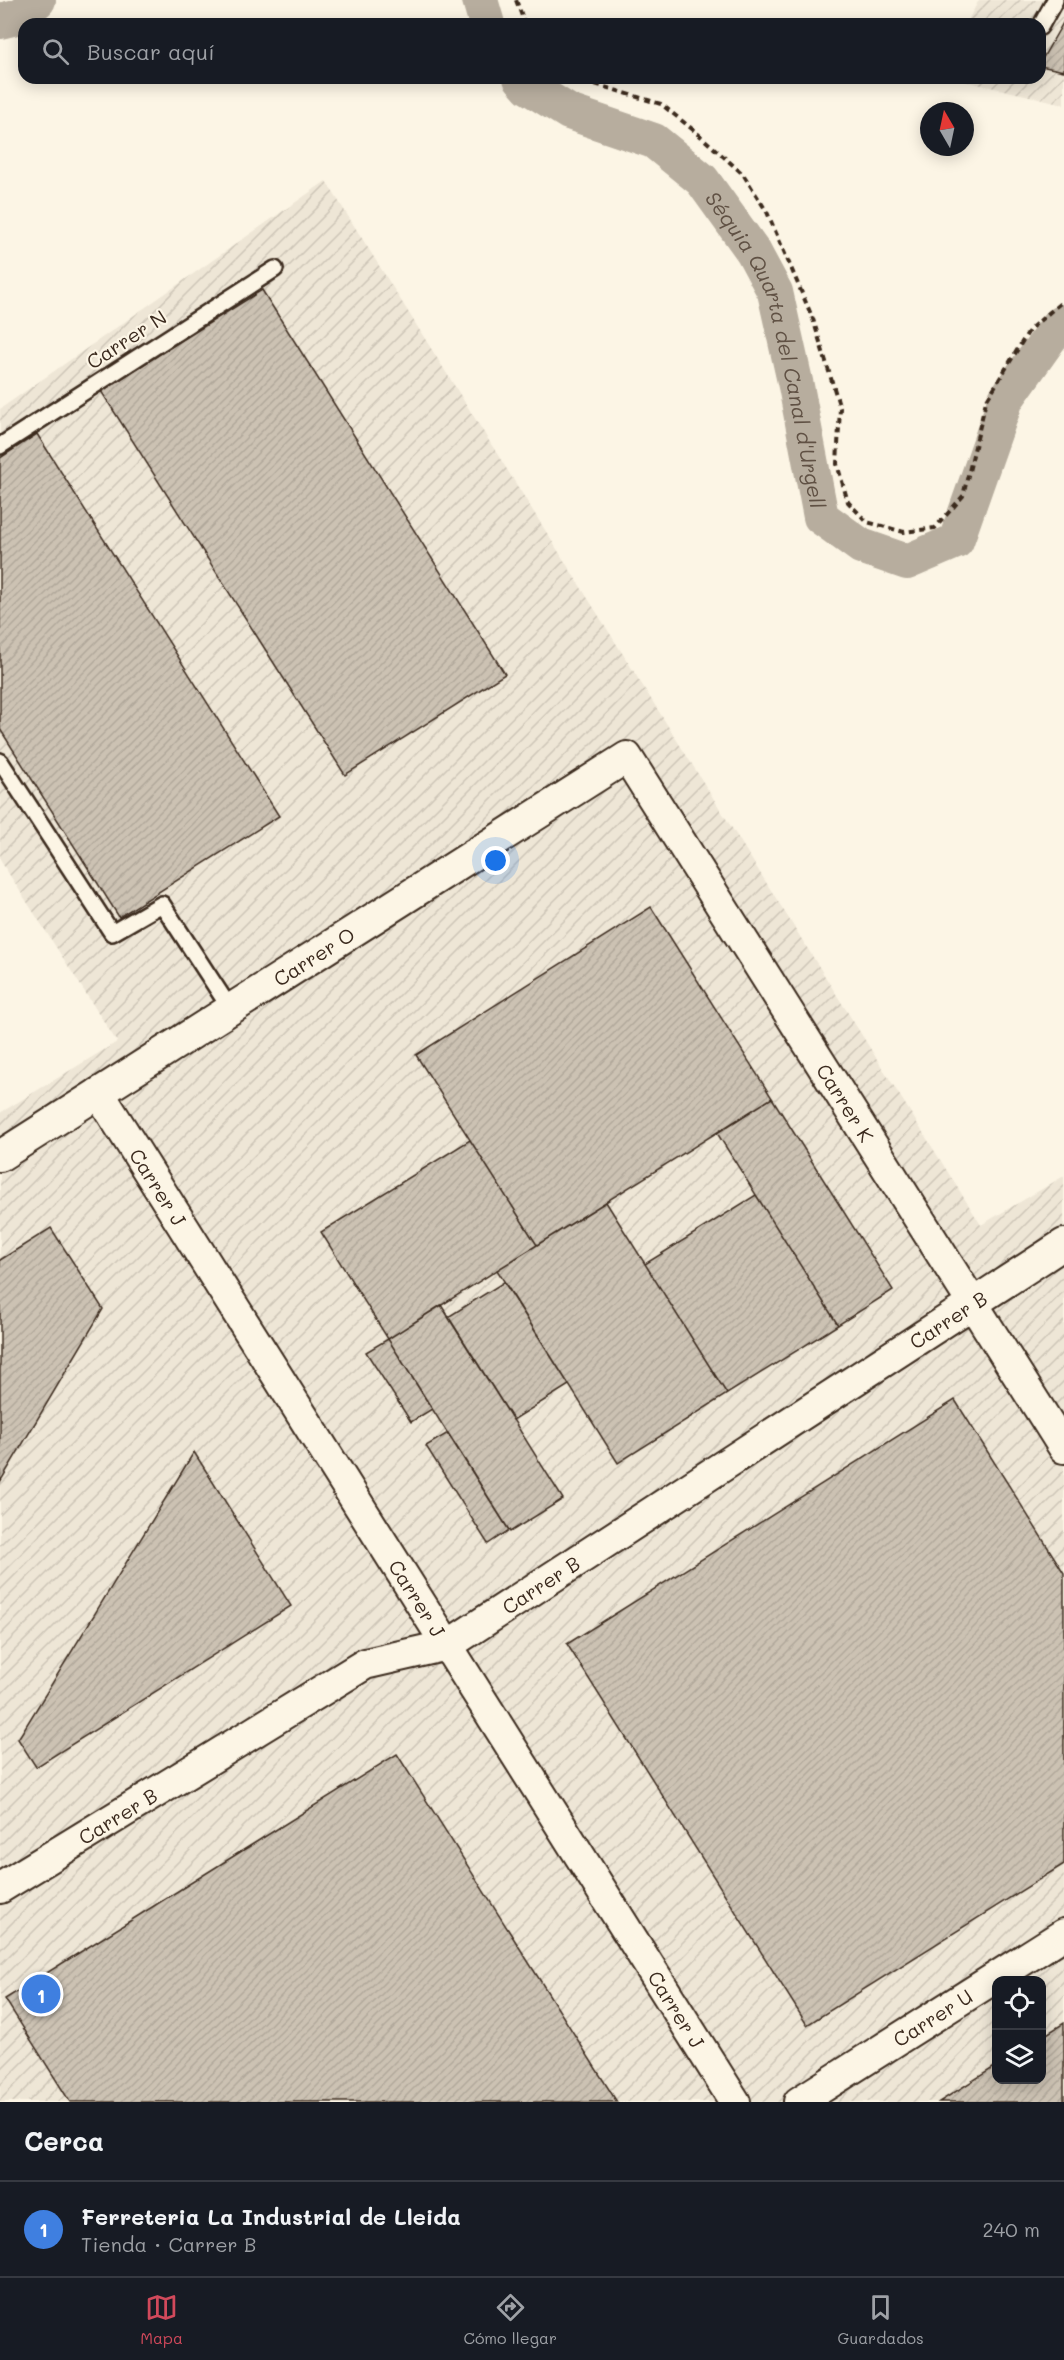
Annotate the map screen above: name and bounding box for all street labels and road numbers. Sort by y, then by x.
street label: Carrer N [81,303,171,375]
street label: Carrer O [268,921,359,992]
street label: Carrer K [811,1058,880,1147]
street label: Carrer J [124,1143,192,1231]
street label: Carrer B [904,1285,992,1354]
street label: Carrer B [497,1550,585,1620]
street label: Carrer J [383,1554,451,1642]
street label: Carrer B [73,1782,162,1850]
street label: Carrer J [642,1966,711,2053]
street label: Carrer U [888,1983,977,2052]

